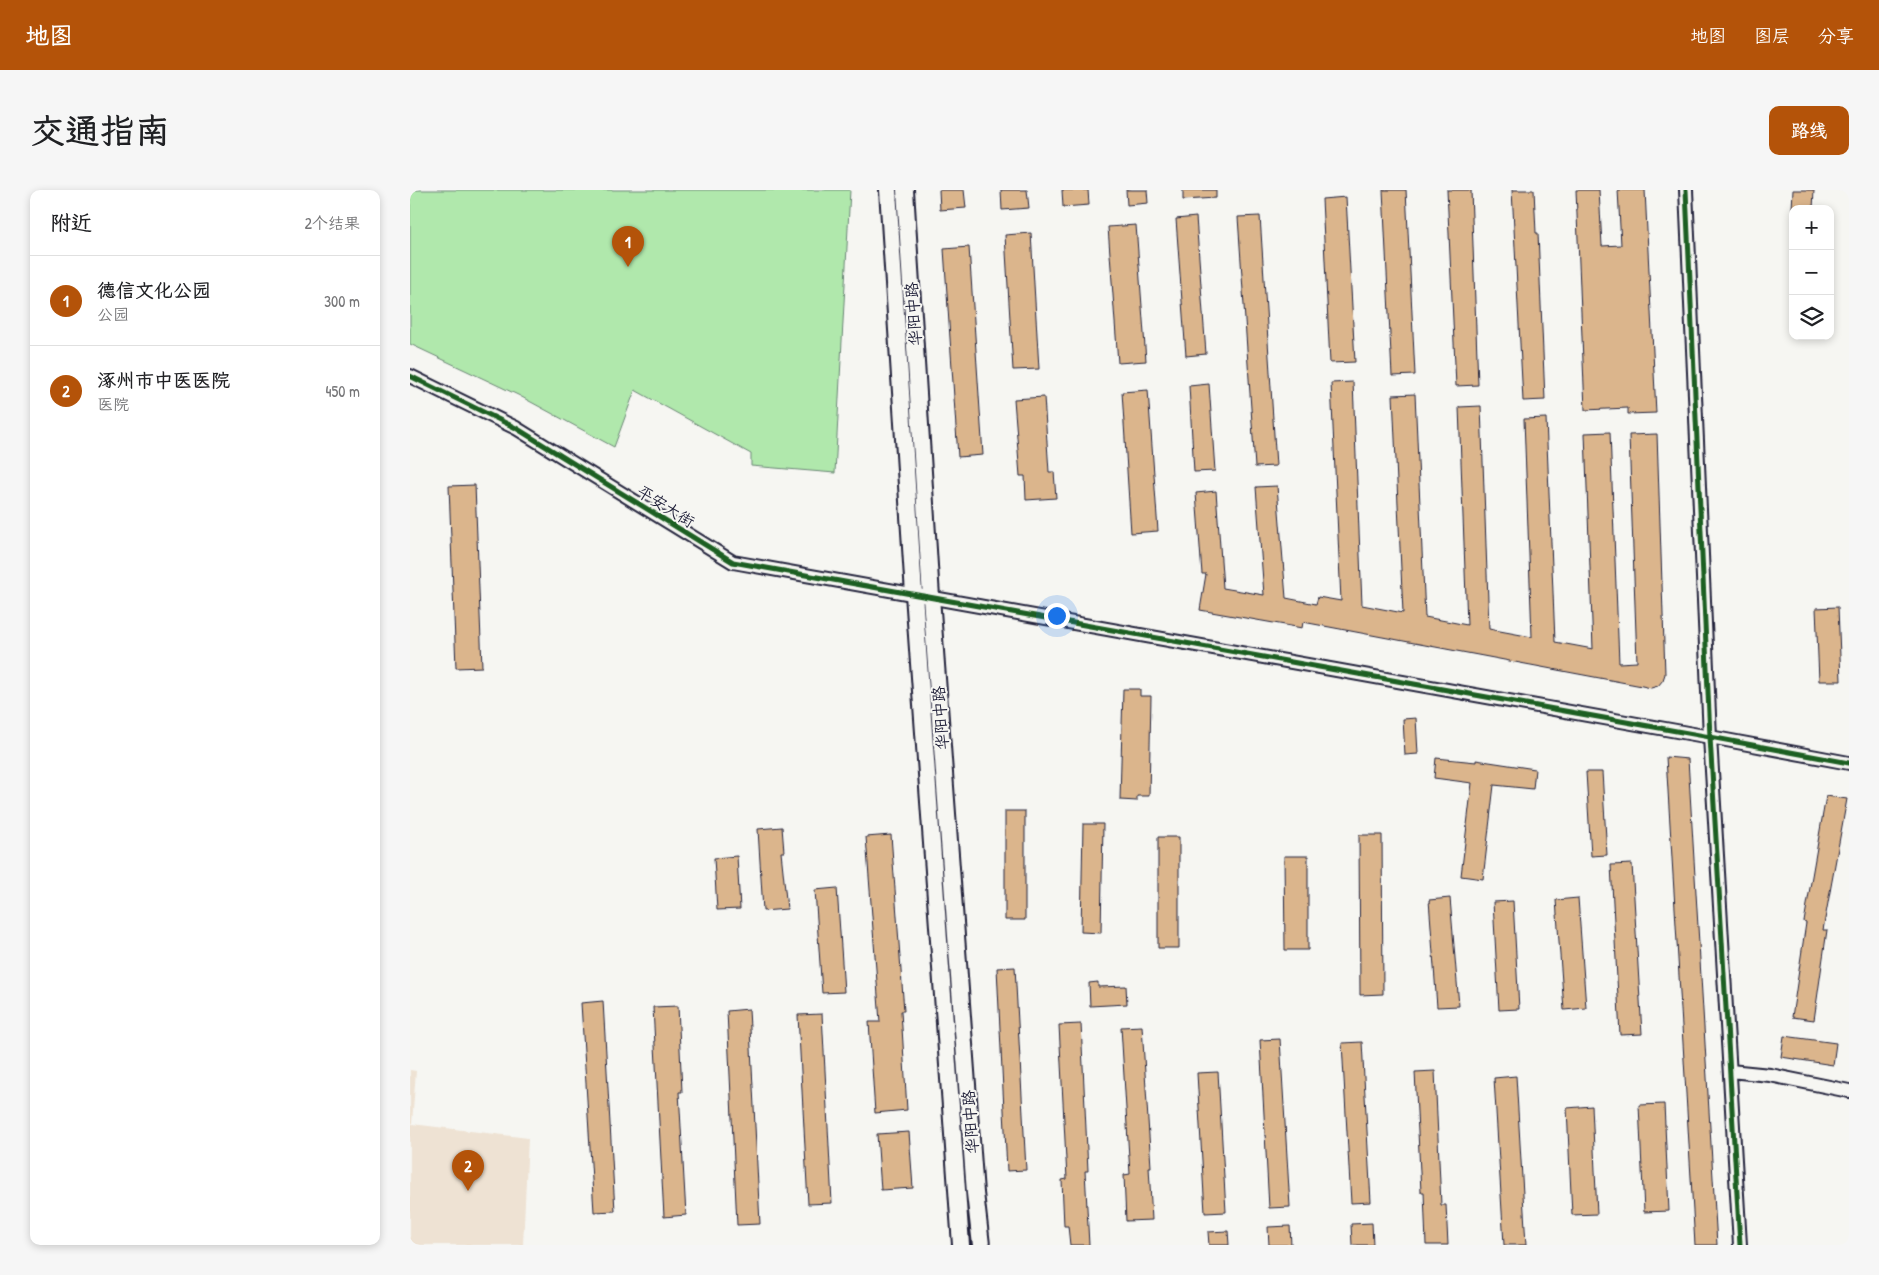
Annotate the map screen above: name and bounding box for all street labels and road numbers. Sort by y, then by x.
street label: 华阳中路 [900,281,926,347]
street label: 平安大街 [633,480,699,532]
street label: 华阳中路 [927,685,953,751]
street label: 华阳中路 [957,1089,983,1155]

